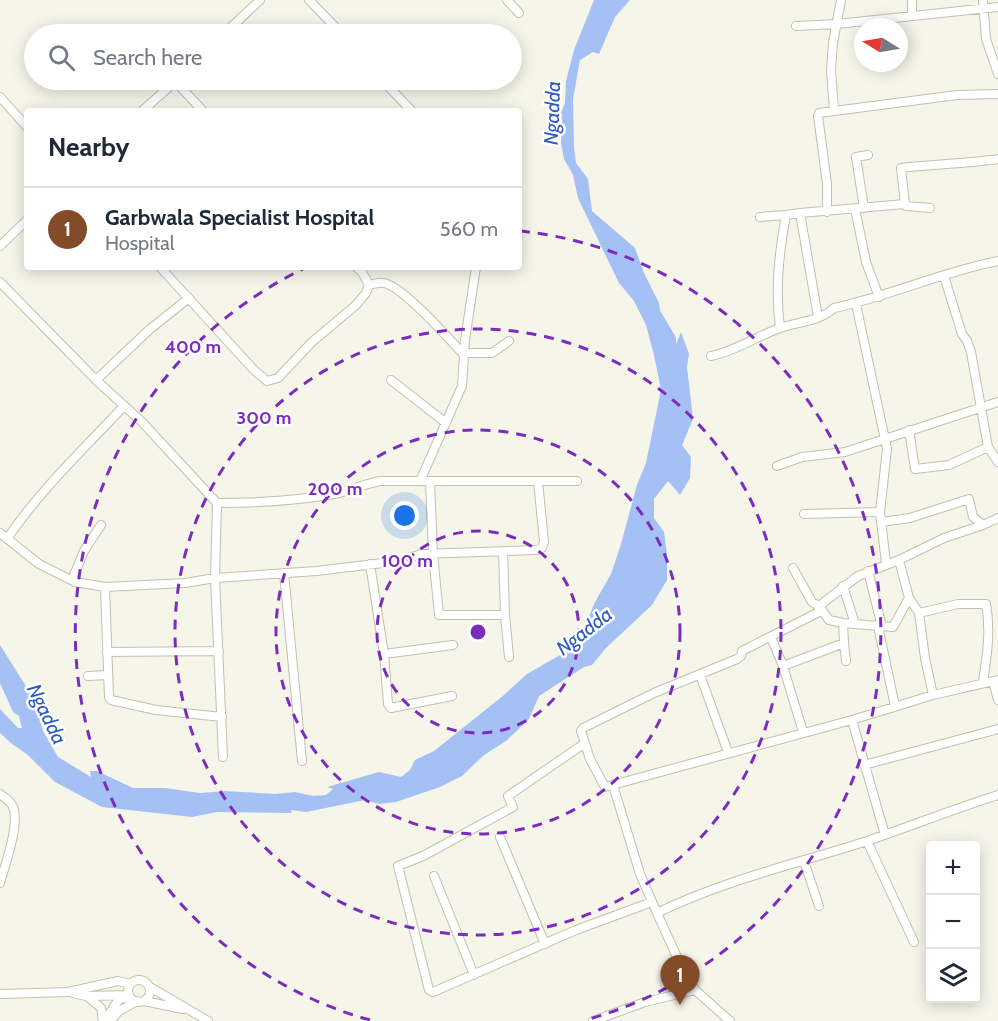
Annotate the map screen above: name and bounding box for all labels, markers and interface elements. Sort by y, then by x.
north arrow [854,18,908,72]
search box [24,24,522,90]
icon: search [45,41,78,74]
text: Search here [93,44,202,71]
water label: Ngadda [539,80,565,146]
text: Nearby [48,131,129,163]
text: Garbwala Specialist Hospital [105,204,374,231]
text: 1 [64,217,71,241]
text: 560 m [440,217,498,241]
text: Hospital [105,231,175,255]
text: 400 m [165,336,221,358]
text: 300 m [237,407,291,429]
text: 200 m [308,478,362,500]
your location [390,501,419,530]
text: 100 m [381,550,433,572]
water label: Ngadda [551,602,617,660]
centre of rings [468,622,488,642]
water label: Ngadda [22,680,72,748]
map controls [926,841,980,1003]
button: + [926,841,980,895]
button: − [926,895,980,949]
button: layers [926,949,980,1003]
pin: 1 [660,956,700,1005]

